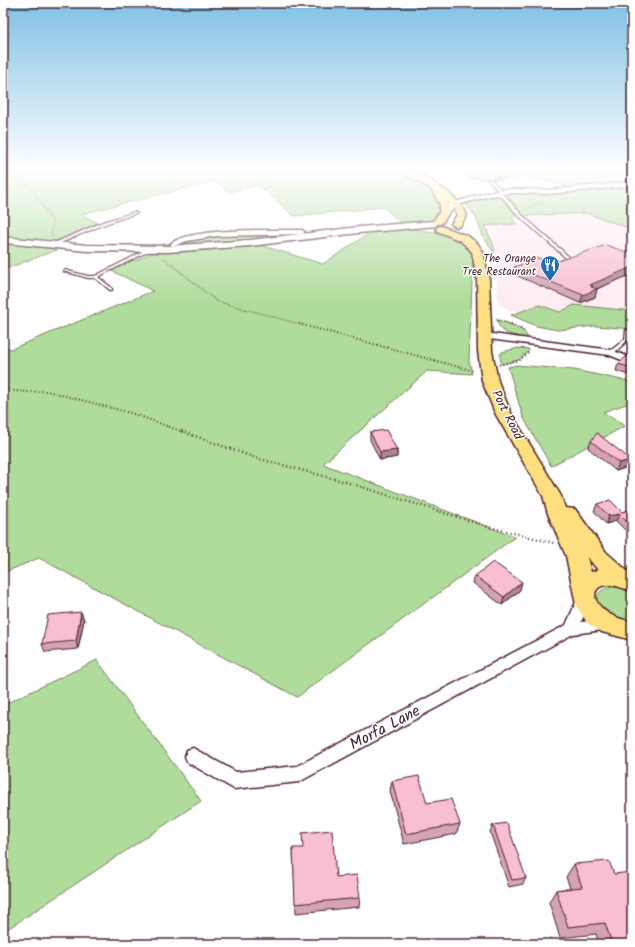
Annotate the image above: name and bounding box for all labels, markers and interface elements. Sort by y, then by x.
place label: The Orange Tree Restaurant [462,250,537,281]
restaurant icon: The Orange Tree Restaurant [539,254,561,282]
street label: Port Road [485,386,529,444]
street label: Morfa Lane [345,699,425,757]

